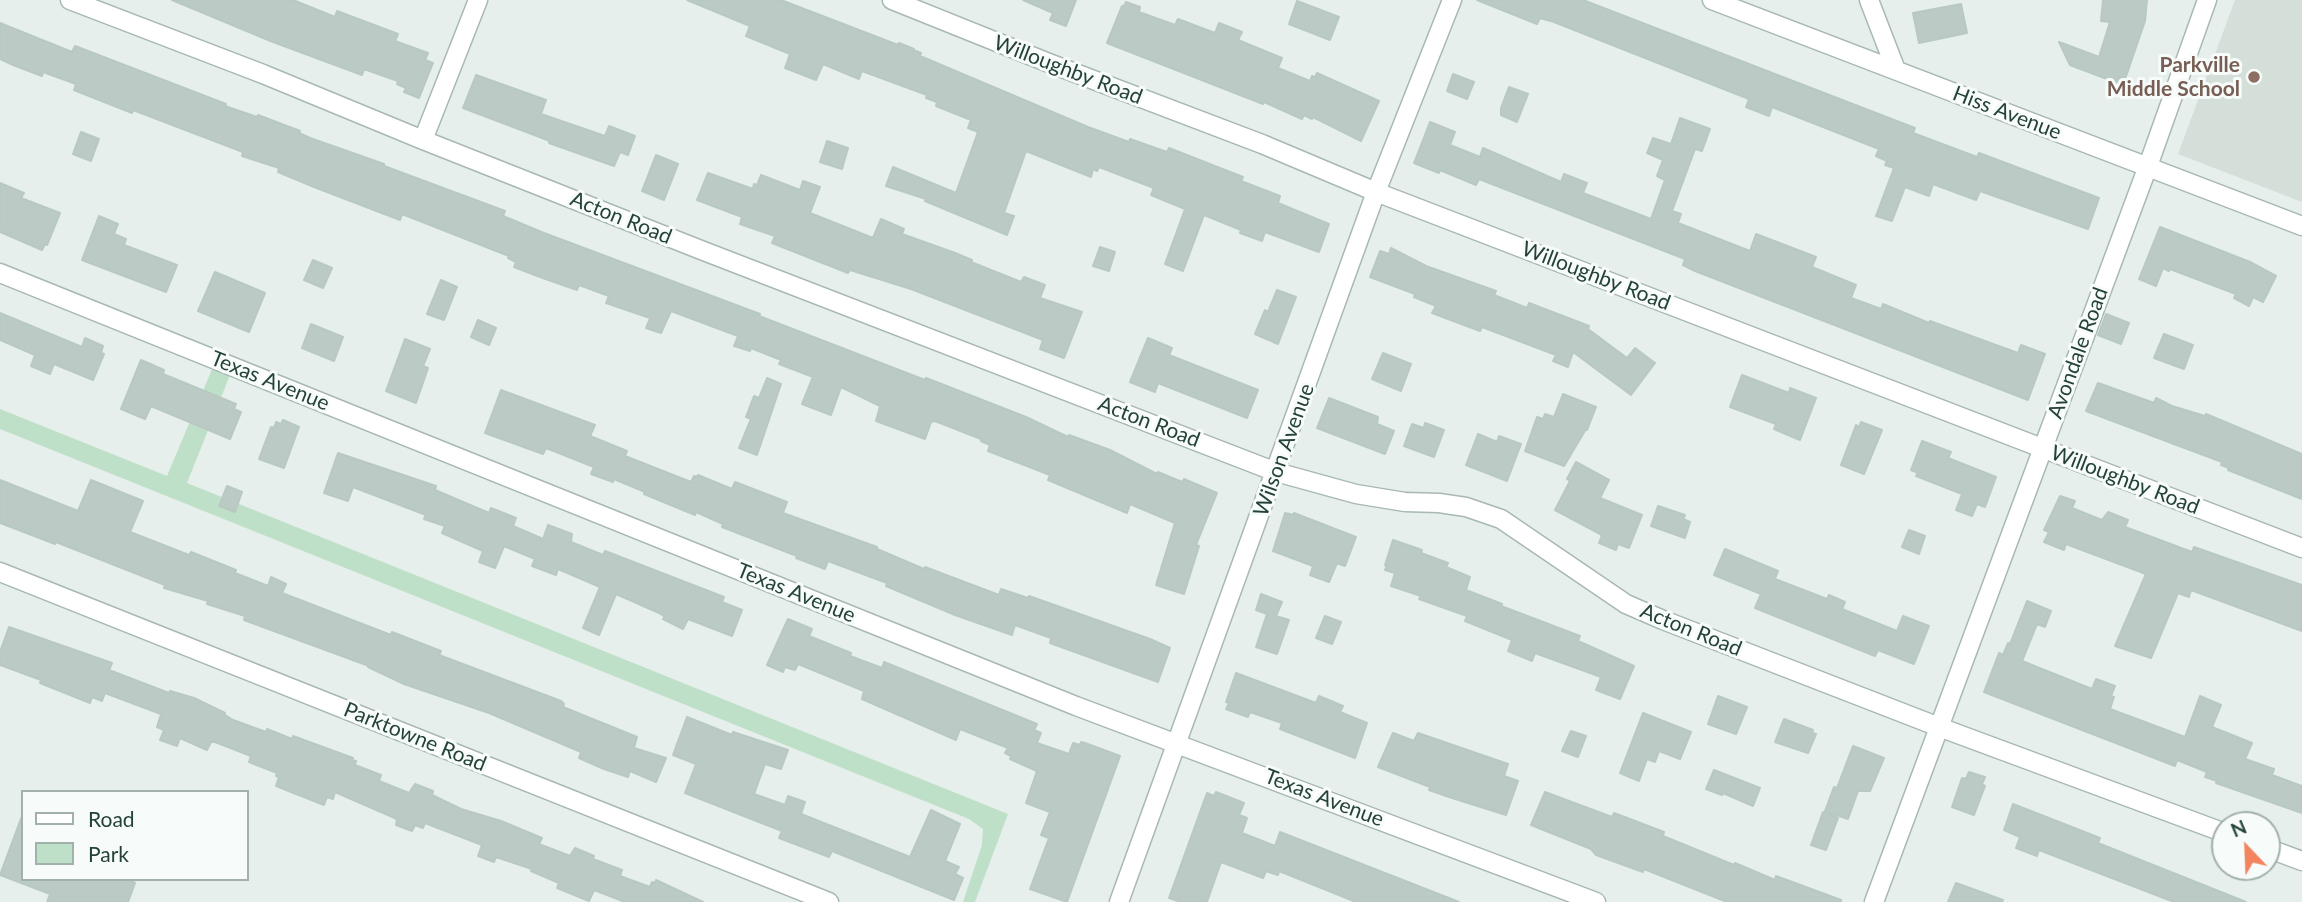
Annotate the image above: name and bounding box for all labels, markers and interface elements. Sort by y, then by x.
street label: Willoughby Road [990,30,1146,110]
place label: Parkville Middle School [2107,52,2240,102]
marker: Parkville Middle School [2246,69,2262,85]
street label: Hiss Avenue [1949,81,2065,145]
street label: Acton Road [567,186,675,250]
street label: Willoughby Road [1518,236,1674,316]
street label: Avondale Road [2043,284,2113,422]
street label: Texas Avenue [207,346,333,416]
street label: Wilson Avenue [1248,380,1320,520]
street label: Acton Road [1095,391,1203,453]
street label: Willoughby Road [2047,440,2203,520]
street label: Texas Avenue [733,558,859,628]
street label: Acton Road [1637,598,1745,662]
street label: Parktowne Road [340,697,490,777]
street label: Texas Avenue [1261,764,1387,832]
legend [21,790,248,881]
text: Road [88,806,135,831]
north arrow [2211,811,2281,881]
text: N [2227,815,2250,841]
text: Park [88,841,129,866]

